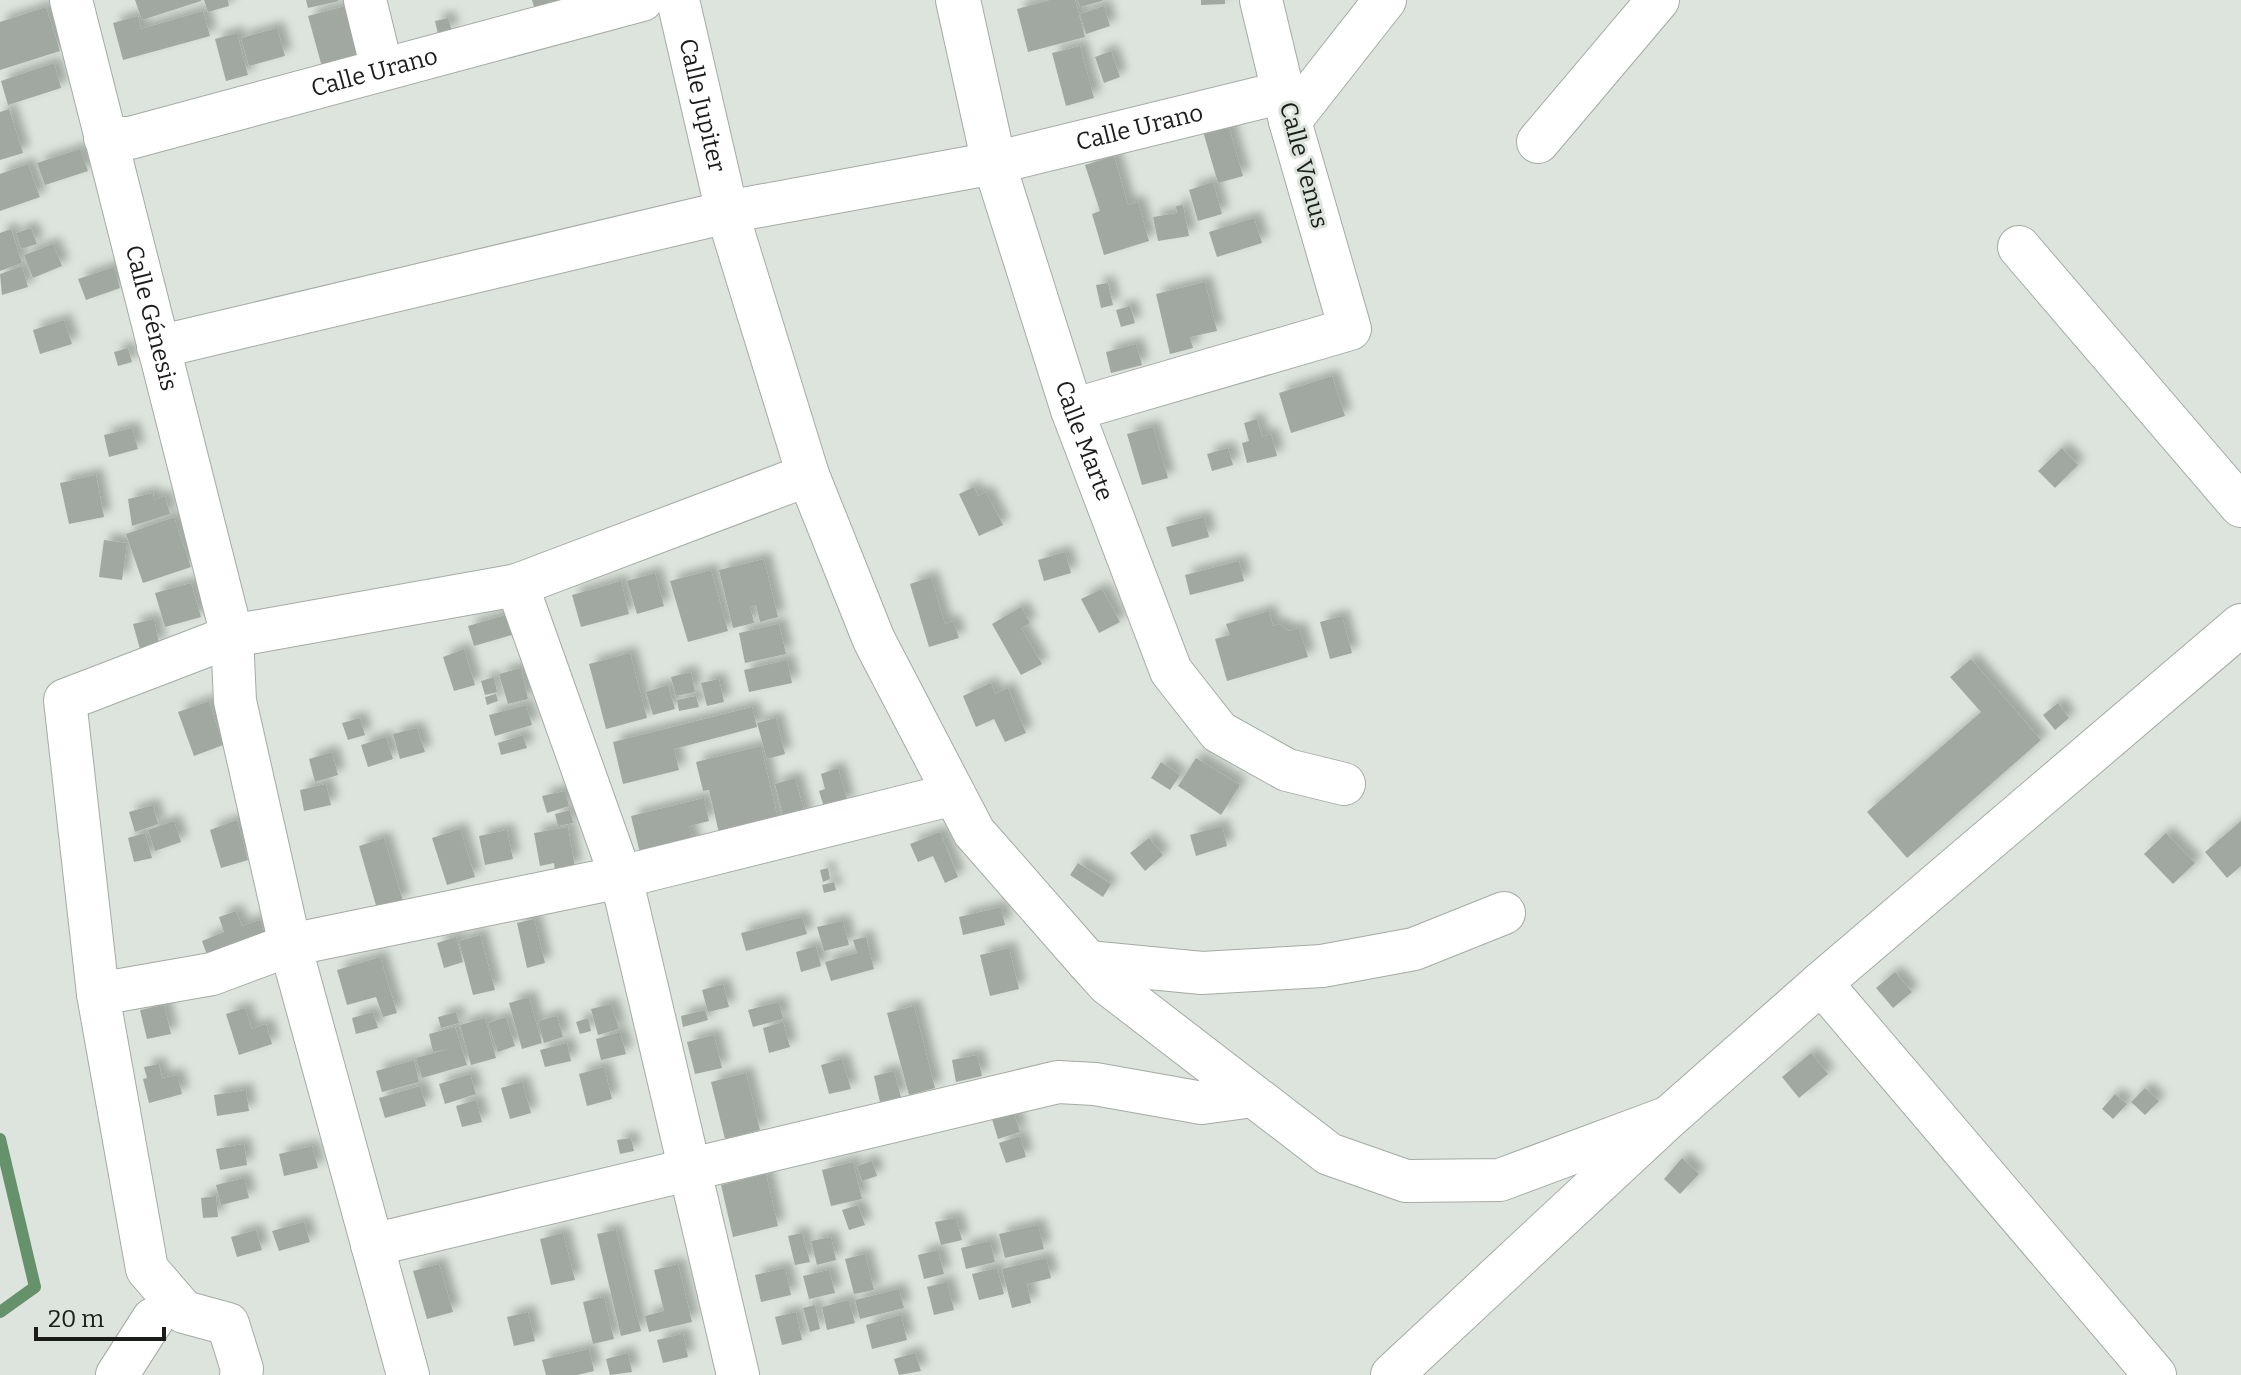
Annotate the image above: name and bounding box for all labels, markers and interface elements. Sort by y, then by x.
street label: Calle Jupiter [673,36,731,175]
street label: Calle Urano [308,42,441,103]
street label: Calle Urano [1073,98,1206,156]
street label: Calle Venus [1274,99,1334,231]
street label: Calle Génesis [120,242,183,394]
street label: Calle Marte [1050,377,1119,505]
scale bar [36,1291,164,1341]
text: 20 m [48,1305,104,1333]

